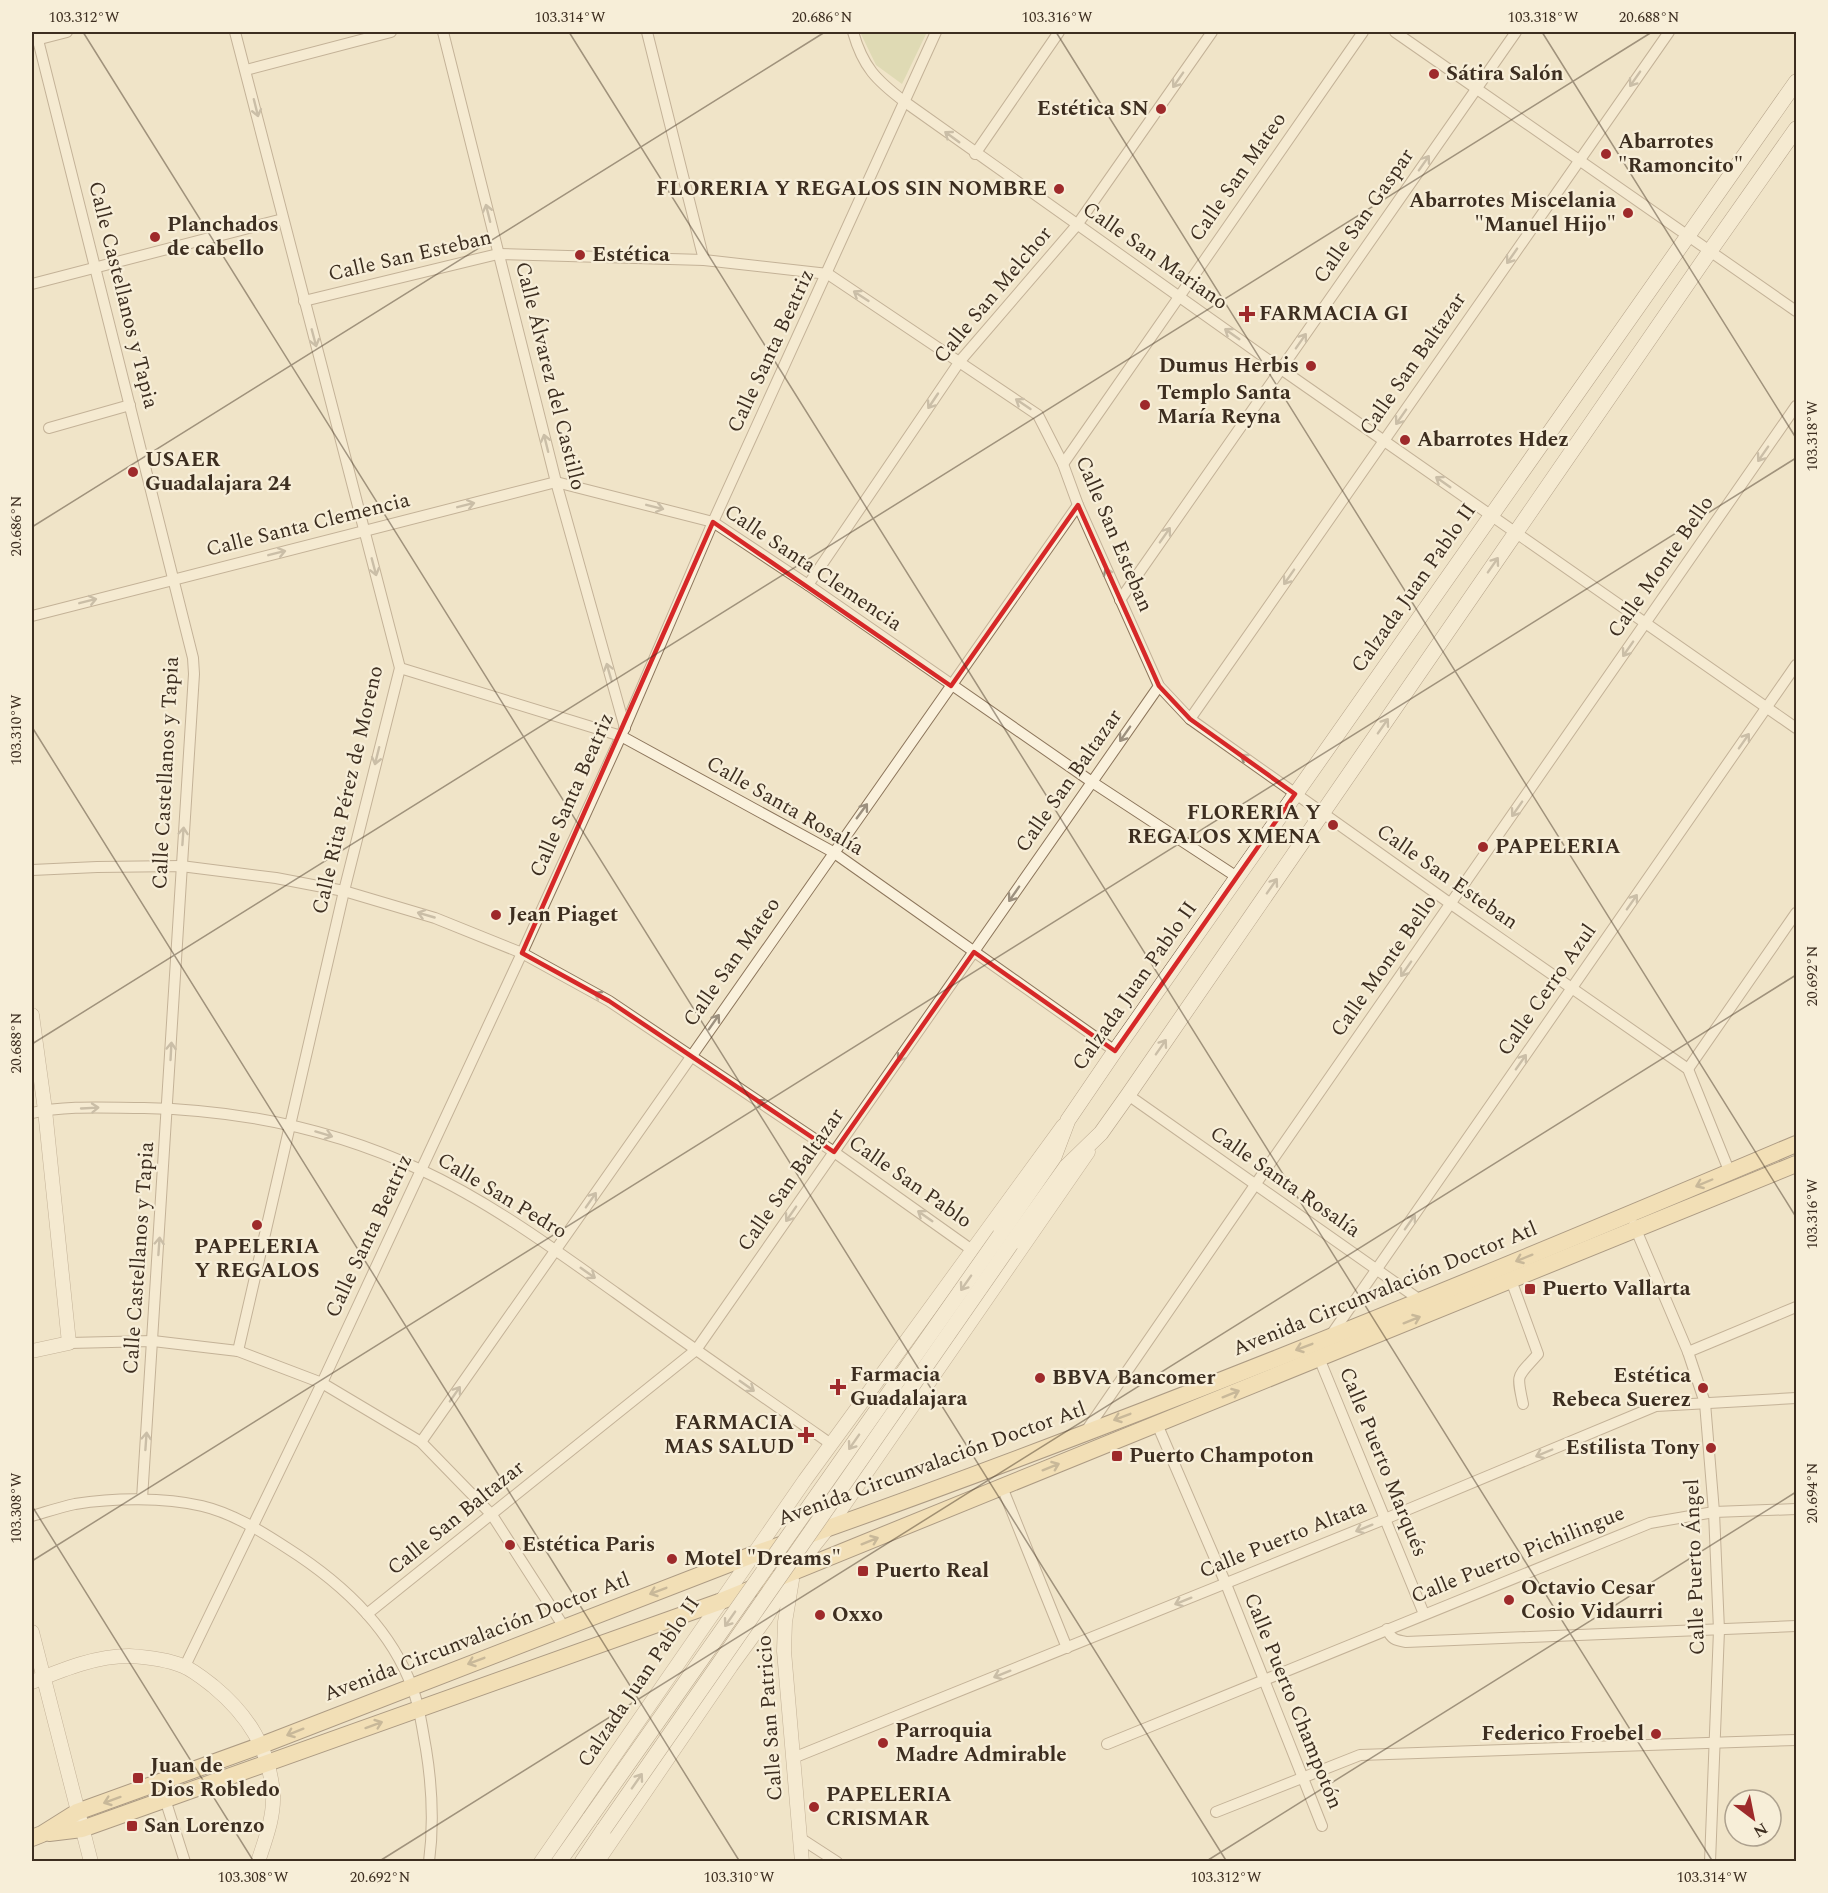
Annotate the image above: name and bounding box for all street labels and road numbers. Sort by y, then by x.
street label: Calle San Mateo [1181,106,1295,248]
street label: Calle San Gaspar [1305,142,1423,290]
street label: Calle Castellanos y Tapia [79,178,167,413]
street label: Calle San Mariano [1076,194,1234,318]
street label: Calle San Melchor [926,219,1060,371]
street label: Calle San Esteban [325,222,495,290]
street label: Calle Álvarez del Castillo [506,258,594,494]
street label: Calle Santa Beatriz [719,264,823,438]
street label: Calle San Baltazar [1351,286,1475,442]
street label: Calle San Esteban [1067,451,1161,617]
street label: Calle Santa Clemencia [203,484,414,566]
street label: Calle Monte Bello [1600,489,1722,645]
street label: Calle Santa Clemencia [717,496,909,640]
street label: Calzada Juan Pablo II [1343,497,1485,679]
street label: Calle Castellanos y Tapia [144,655,188,890]
street label: Calle Rita Pérez de Moreno [304,663,392,917]
street label: Calle San Baltazar [1007,703,1131,859]
street label: Calle Santa Beatriz [521,707,623,883]
street label: Calle Santa Rosalía [700,748,871,865]
street label: Calle San Esteban [1369,816,1525,938]
street label: Calle Monte Bello [1323,888,1445,1044]
street label: Calle San Mateo [675,891,789,1033]
street label: Calzada Juan Pablo II [1064,895,1206,1077]
street label: Calle Cerro Azul [1489,917,1605,1063]
street label: Calle San Baltazar [729,1102,853,1258]
street label: Calle Santa Rosalía [1203,1118,1368,1246]
street label: Calle San Pablo [841,1127,979,1237]
street label: Calle Castellanos y Tapia [115,1140,163,1375]
street label: Calle San Pedro [431,1144,573,1248]
street label: Calle Santa Beatriz [317,1149,421,1323]
street label: Avenida Circunvalación Doctor Atl [1228,1213,1542,1365]
street label: Calle Puerto Marqués [1330,1362,1436,1562]
street label: Avenida Circunvalación Doctor Atl [773,1393,1091,1535]
street label: Calle San Baltazar [380,1452,532,1584]
street label: Calle Puerto Ángel [1676,1478,1714,1656]
street label: Calle Puerto Altata [1194,1491,1372,1587]
street label: Calle Puerto Pichilingue [1406,1497,1630,1613]
street label: Avenida Circunvalación Doctor Atl [319,1564,635,1710]
street label: Calle Puerto Champotón [1235,1588,1351,1814]
street label: Calzada Juan Pablo II [570,1590,708,1774]
street label: Calle San Patricio [748,1634,792,1802]

